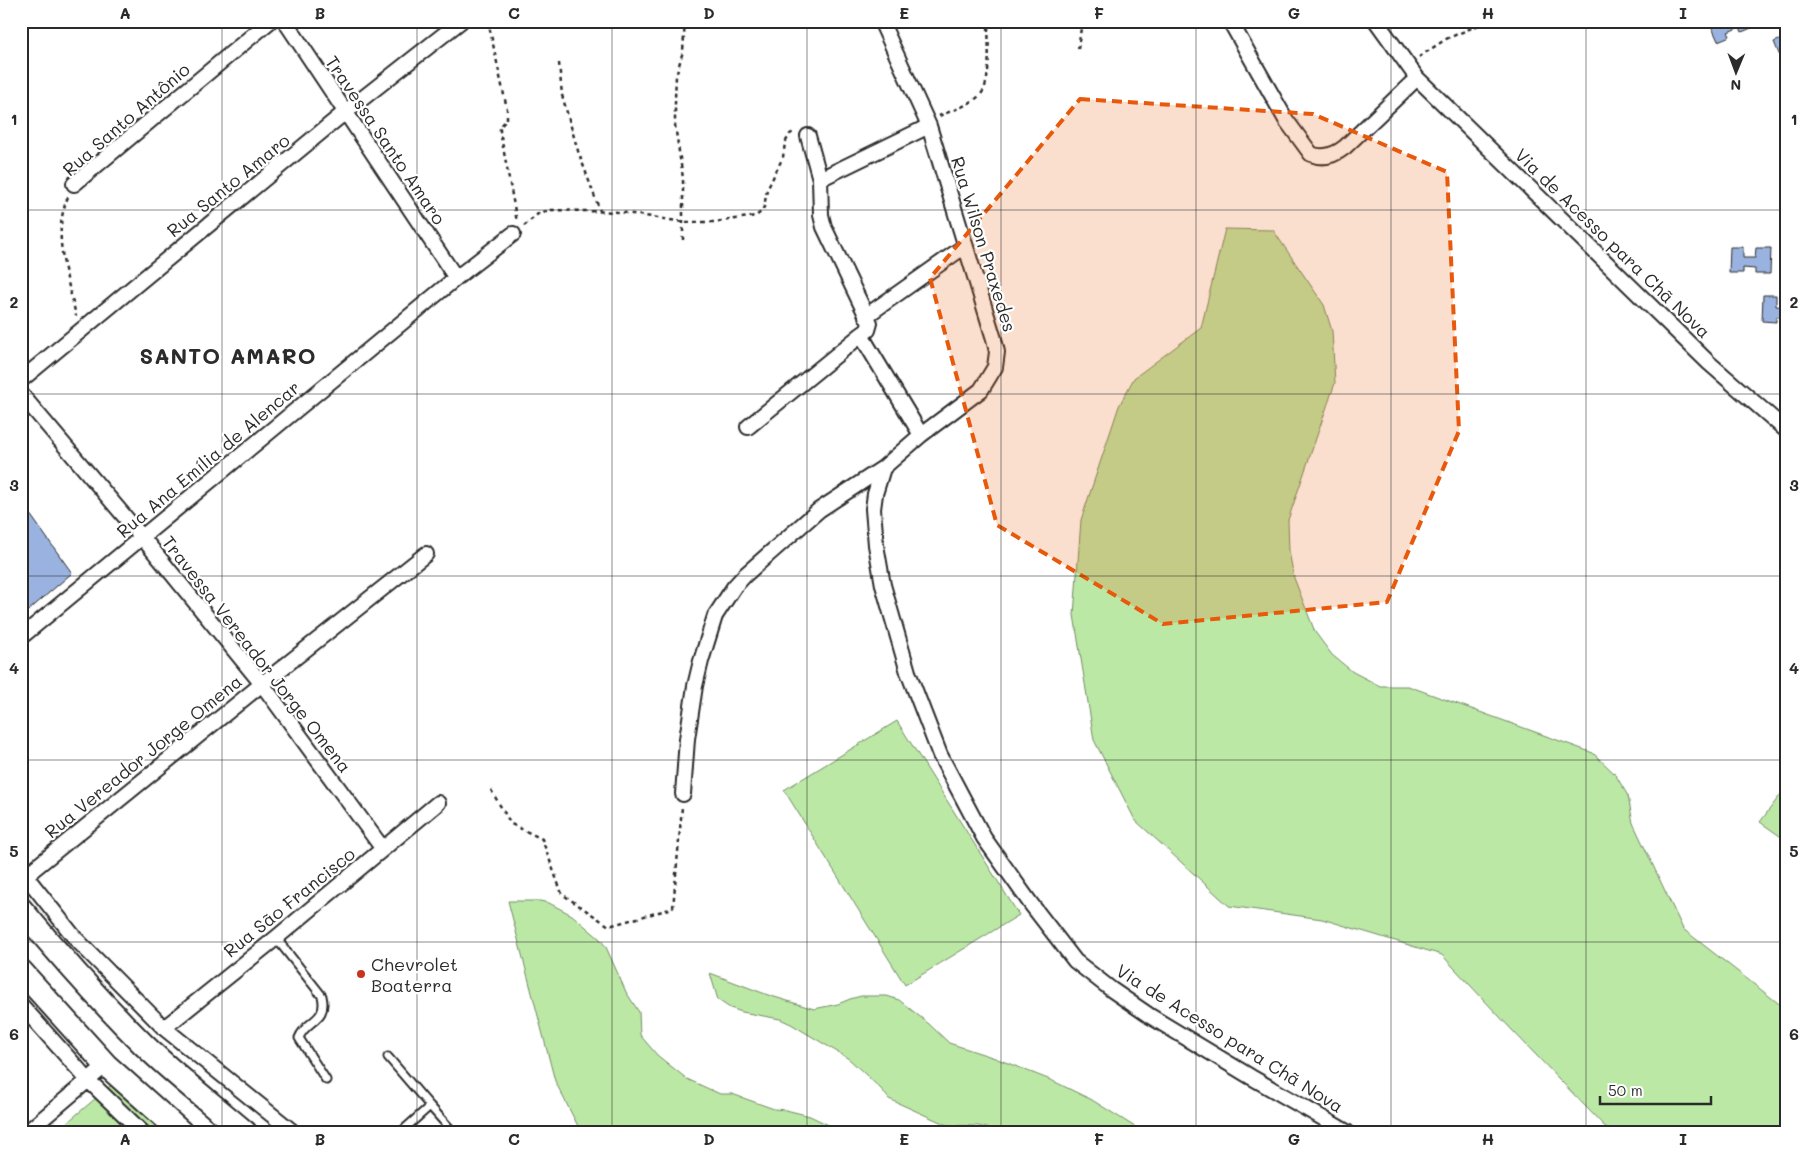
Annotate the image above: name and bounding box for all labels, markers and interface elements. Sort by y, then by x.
text: A [119,2,131,23]
text: B [315,2,325,23]
text: C [508,2,520,23]
text: D [703,2,715,23]
text: E [899,2,909,23]
text: F [1094,2,1104,23]
text: G [1288,2,1300,23]
text: H [1482,2,1494,23]
text: I [1679,2,1687,23]
north arrow [1710,48,1760,98]
street label: Travessa Santo Amaro [320,51,452,229]
street label: Rua Santo Antônio [57,57,195,181]
text: N [1730,76,1741,95]
text: 1 [10,108,18,129]
text: 1 [1790,108,1798,129]
street label: Rua Santo Amaro [161,128,295,242]
street label: Via de Acesso para Chã Nova [1510,143,1716,343]
street label: Rua Wilson Praxedes [946,153,1022,335]
text: 2 [10,291,19,312]
text: 2 [1790,291,1799,312]
district label: SANTO AMARO [139,341,317,370]
street label: Rua Ana Emília de Alencar [111,375,305,543]
text: 3 [9,474,19,495]
text: 3 [1789,474,1799,495]
street label: Travessa Vereador Jorge Omena [157,531,357,777]
text: 4 [9,657,19,678]
text: 4 [1789,657,1799,678]
street label: Rua Vereador Jorge Omena [39,669,247,843]
text: 5 [9,840,19,861]
text: 5 [1789,840,1799,861]
street label: Rua São Francisco [218,841,360,962]
place label: Chevrolet Boaterra [371,952,458,997]
street label: Via de Acesso para Chã Nova [1112,958,1348,1118]
marker: Chevrolet Boaterra [355,968,367,980]
text: 6 [9,1023,19,1044]
text: 6 [1789,1023,1799,1044]
scale bar [1600,1073,1712,1105]
text: 50 m [1608,1080,1643,1100]
text: A [119,1128,131,1149]
text: B [315,1128,325,1149]
text: C [508,1128,520,1149]
text: D [703,1128,715,1149]
text: E [899,1128,909,1149]
text: F [1094,1128,1104,1149]
text: G [1288,1128,1300,1149]
text: H [1482,1128,1494,1149]
text: I [1679,1128,1687,1149]

